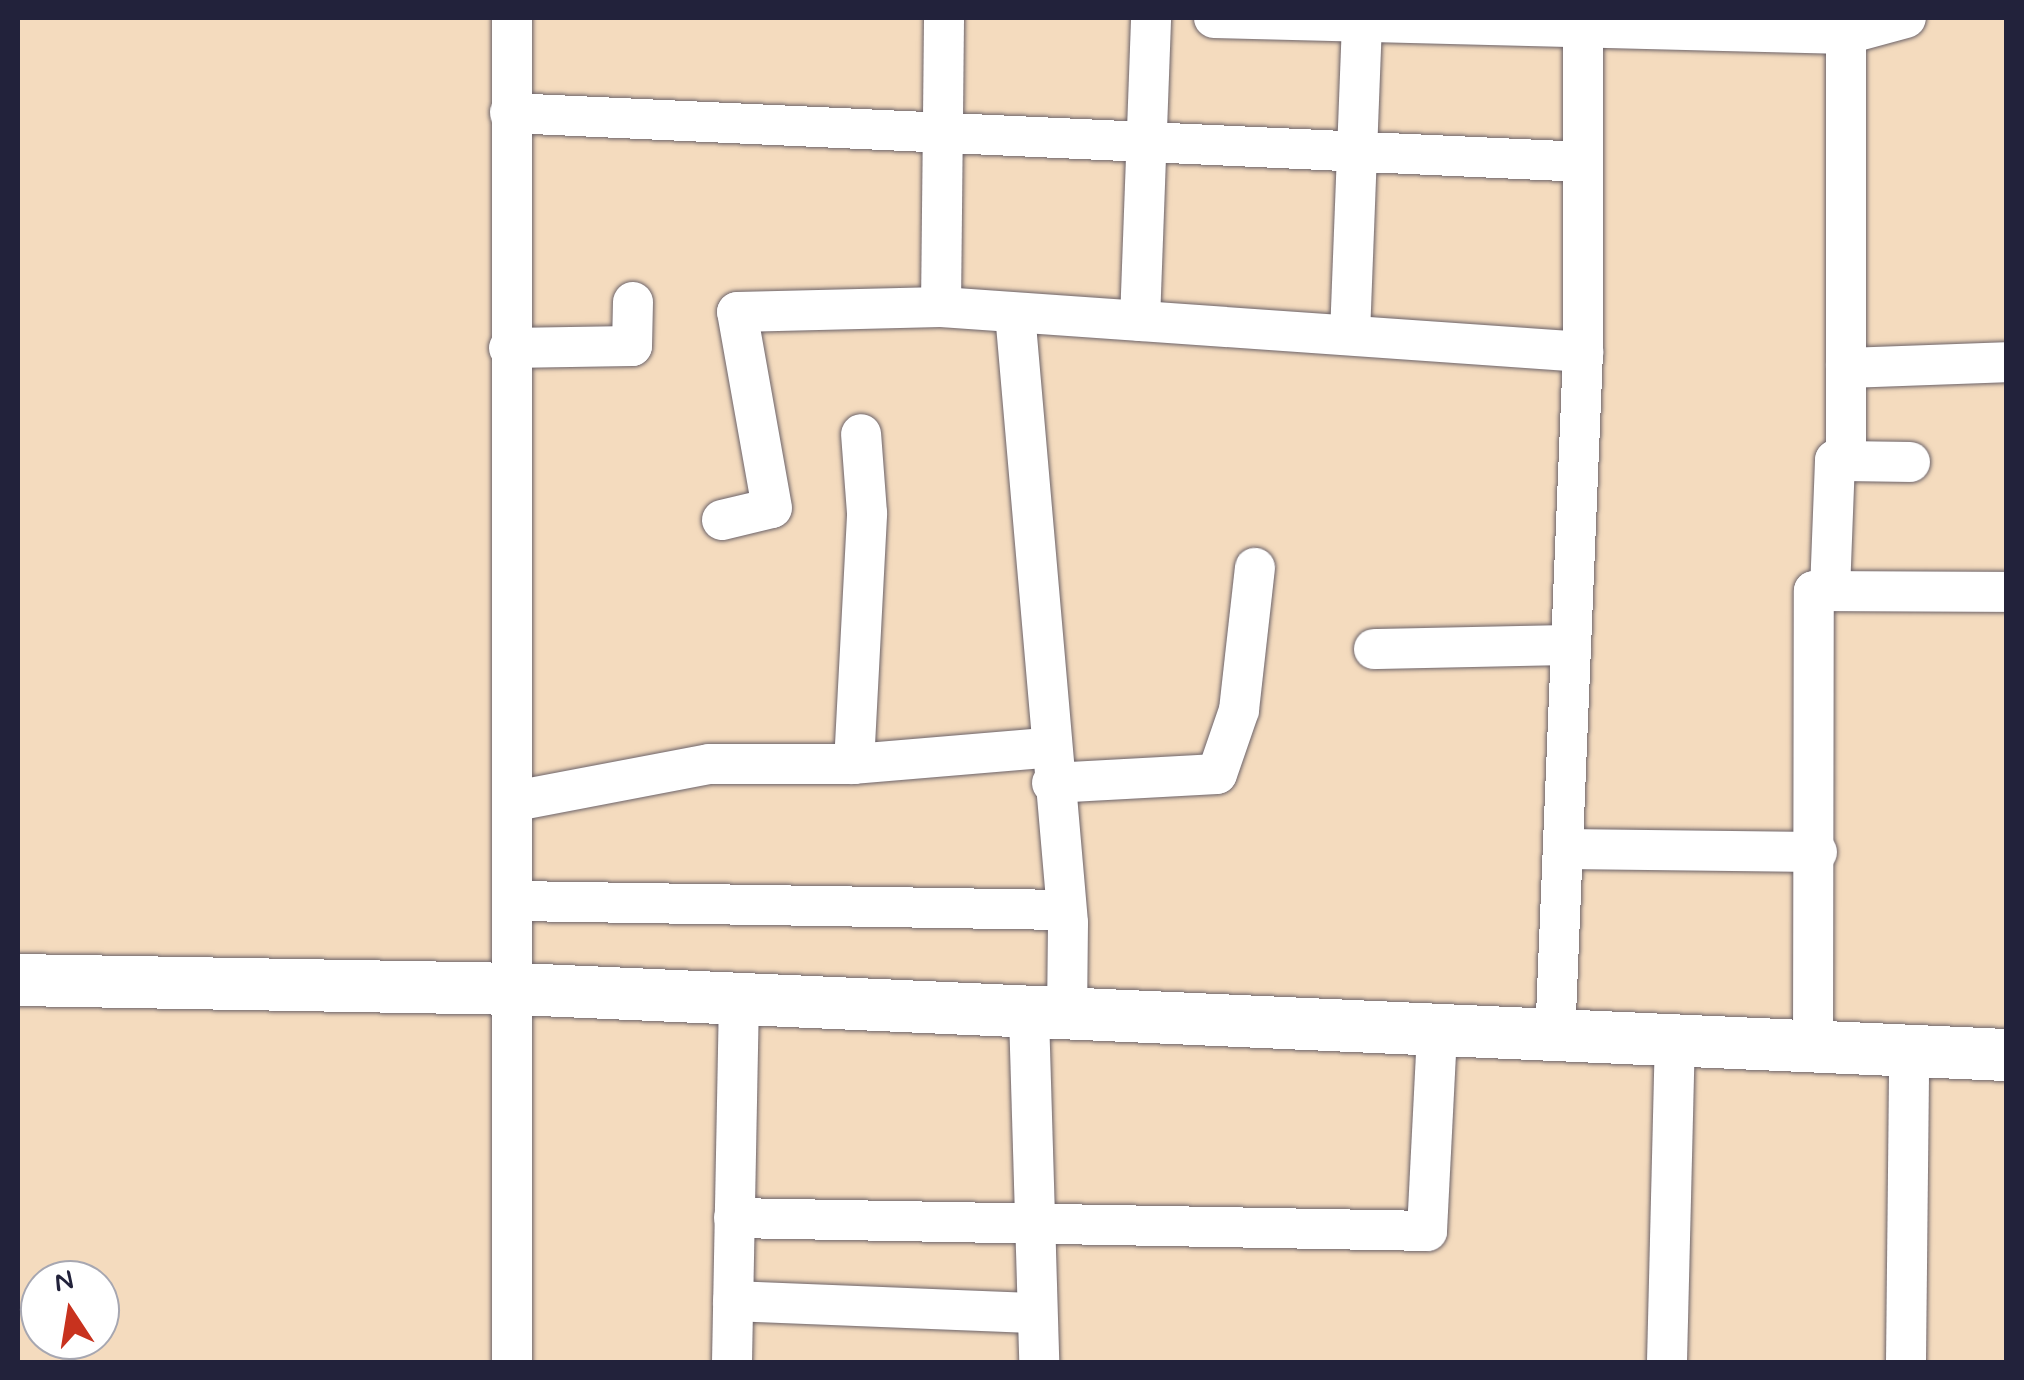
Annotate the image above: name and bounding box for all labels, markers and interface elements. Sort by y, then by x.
north arrow [20,1260,120,1360]
text: N [51,1262,77,1302]

